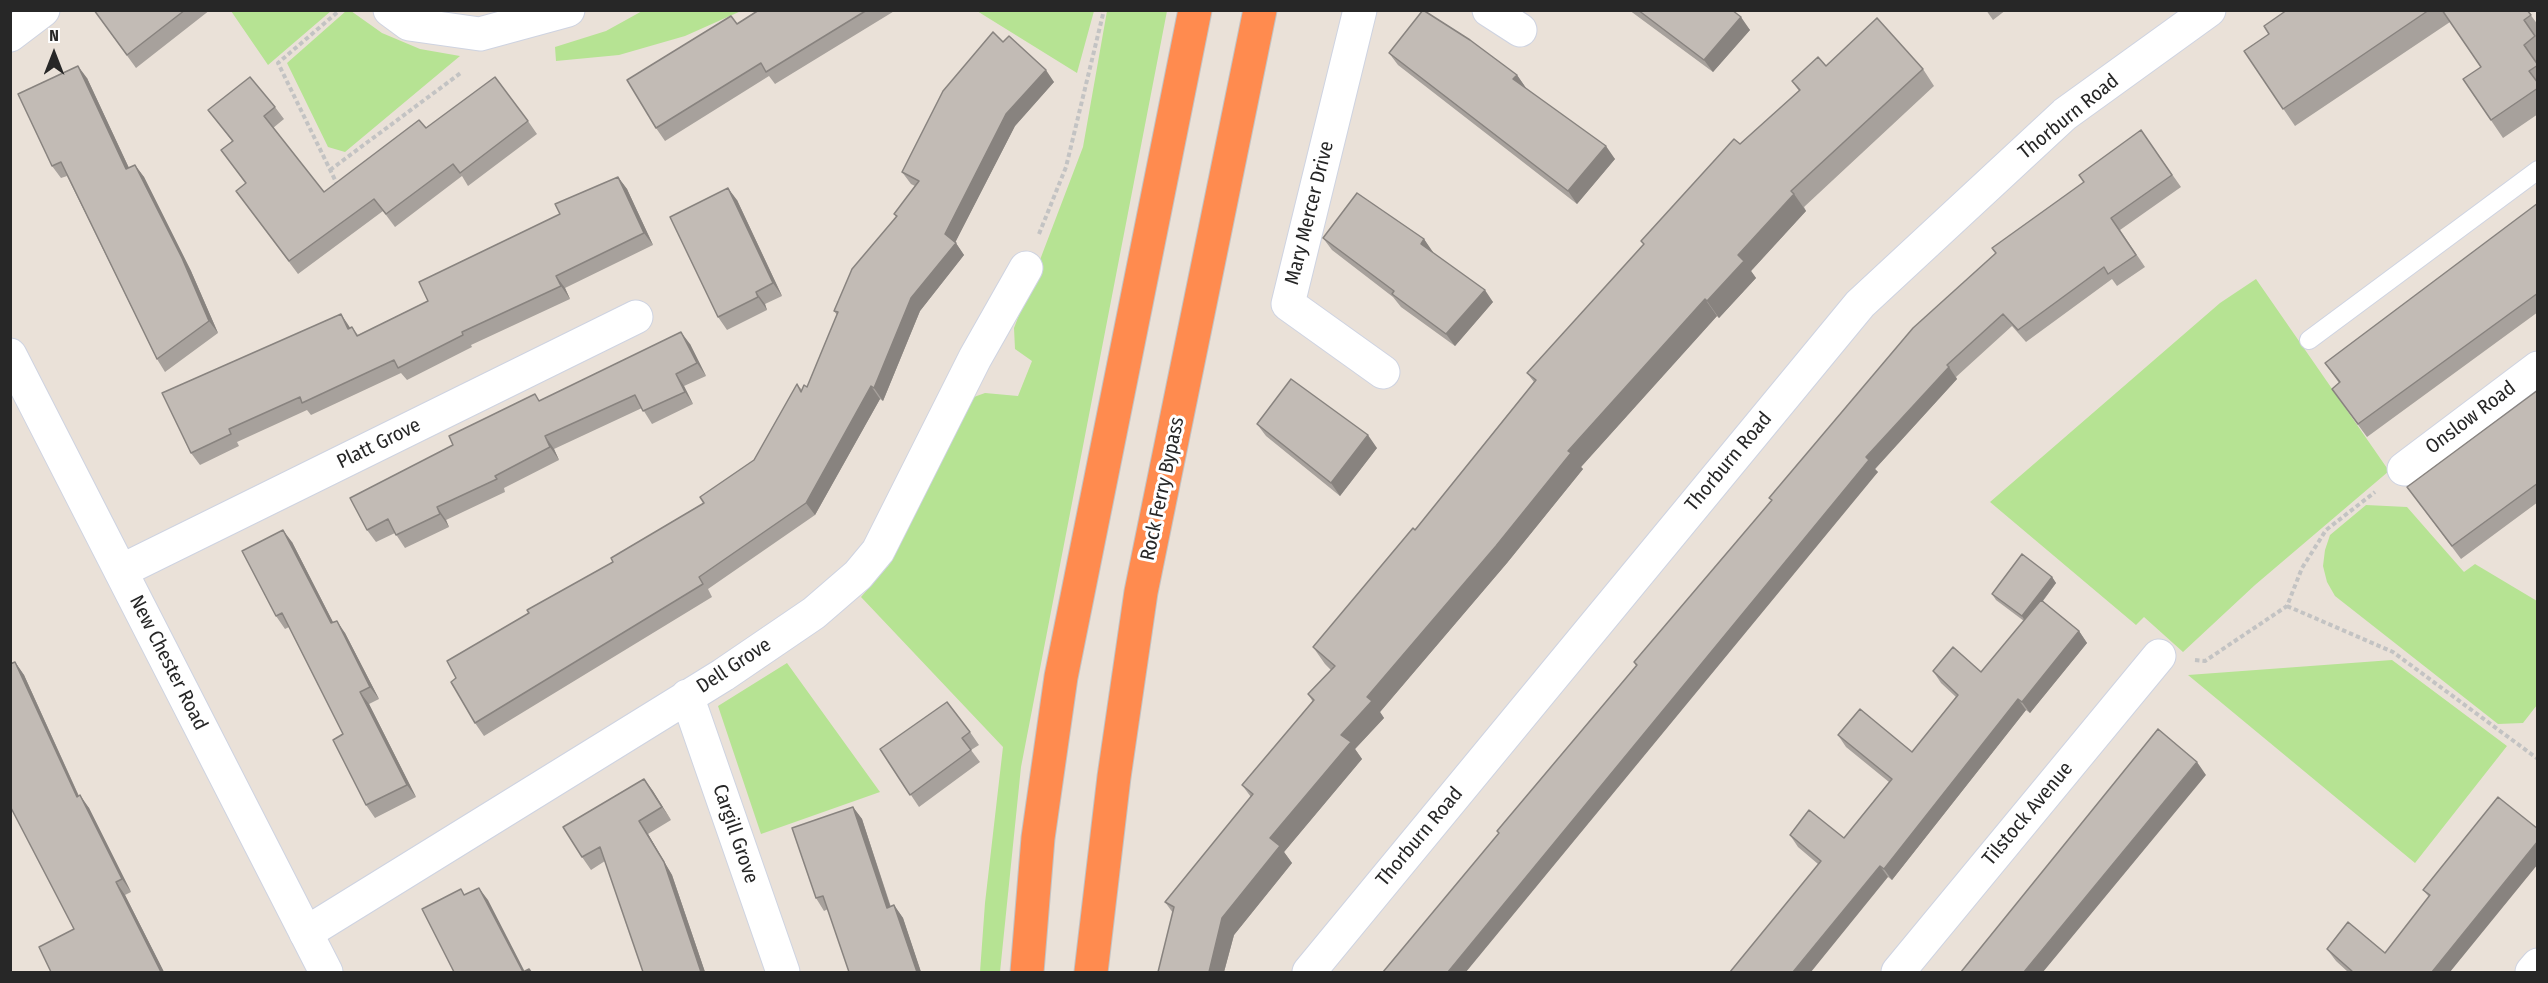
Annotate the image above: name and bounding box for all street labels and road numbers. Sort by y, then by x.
street label: Thorburn Road [2014,69,2124,165]
street label: Mary Mercer Drive [1281,139,1339,287]
street label: Onslow Road [2421,376,2521,460]
street label: Thorburn Road [1681,408,1777,516]
street label: Platt Grove [333,413,425,475]
street label: Rock Ferry Bypass [1136,415,1190,563]
street label: New Chester Road [124,592,212,734]
street label: Dell Grove [692,633,776,699]
street label: Tilstock Avenue [1978,757,2078,871]
street label: Cargill Grove [707,781,763,887]
street label: Thorburn Road [1372,783,1468,891]

